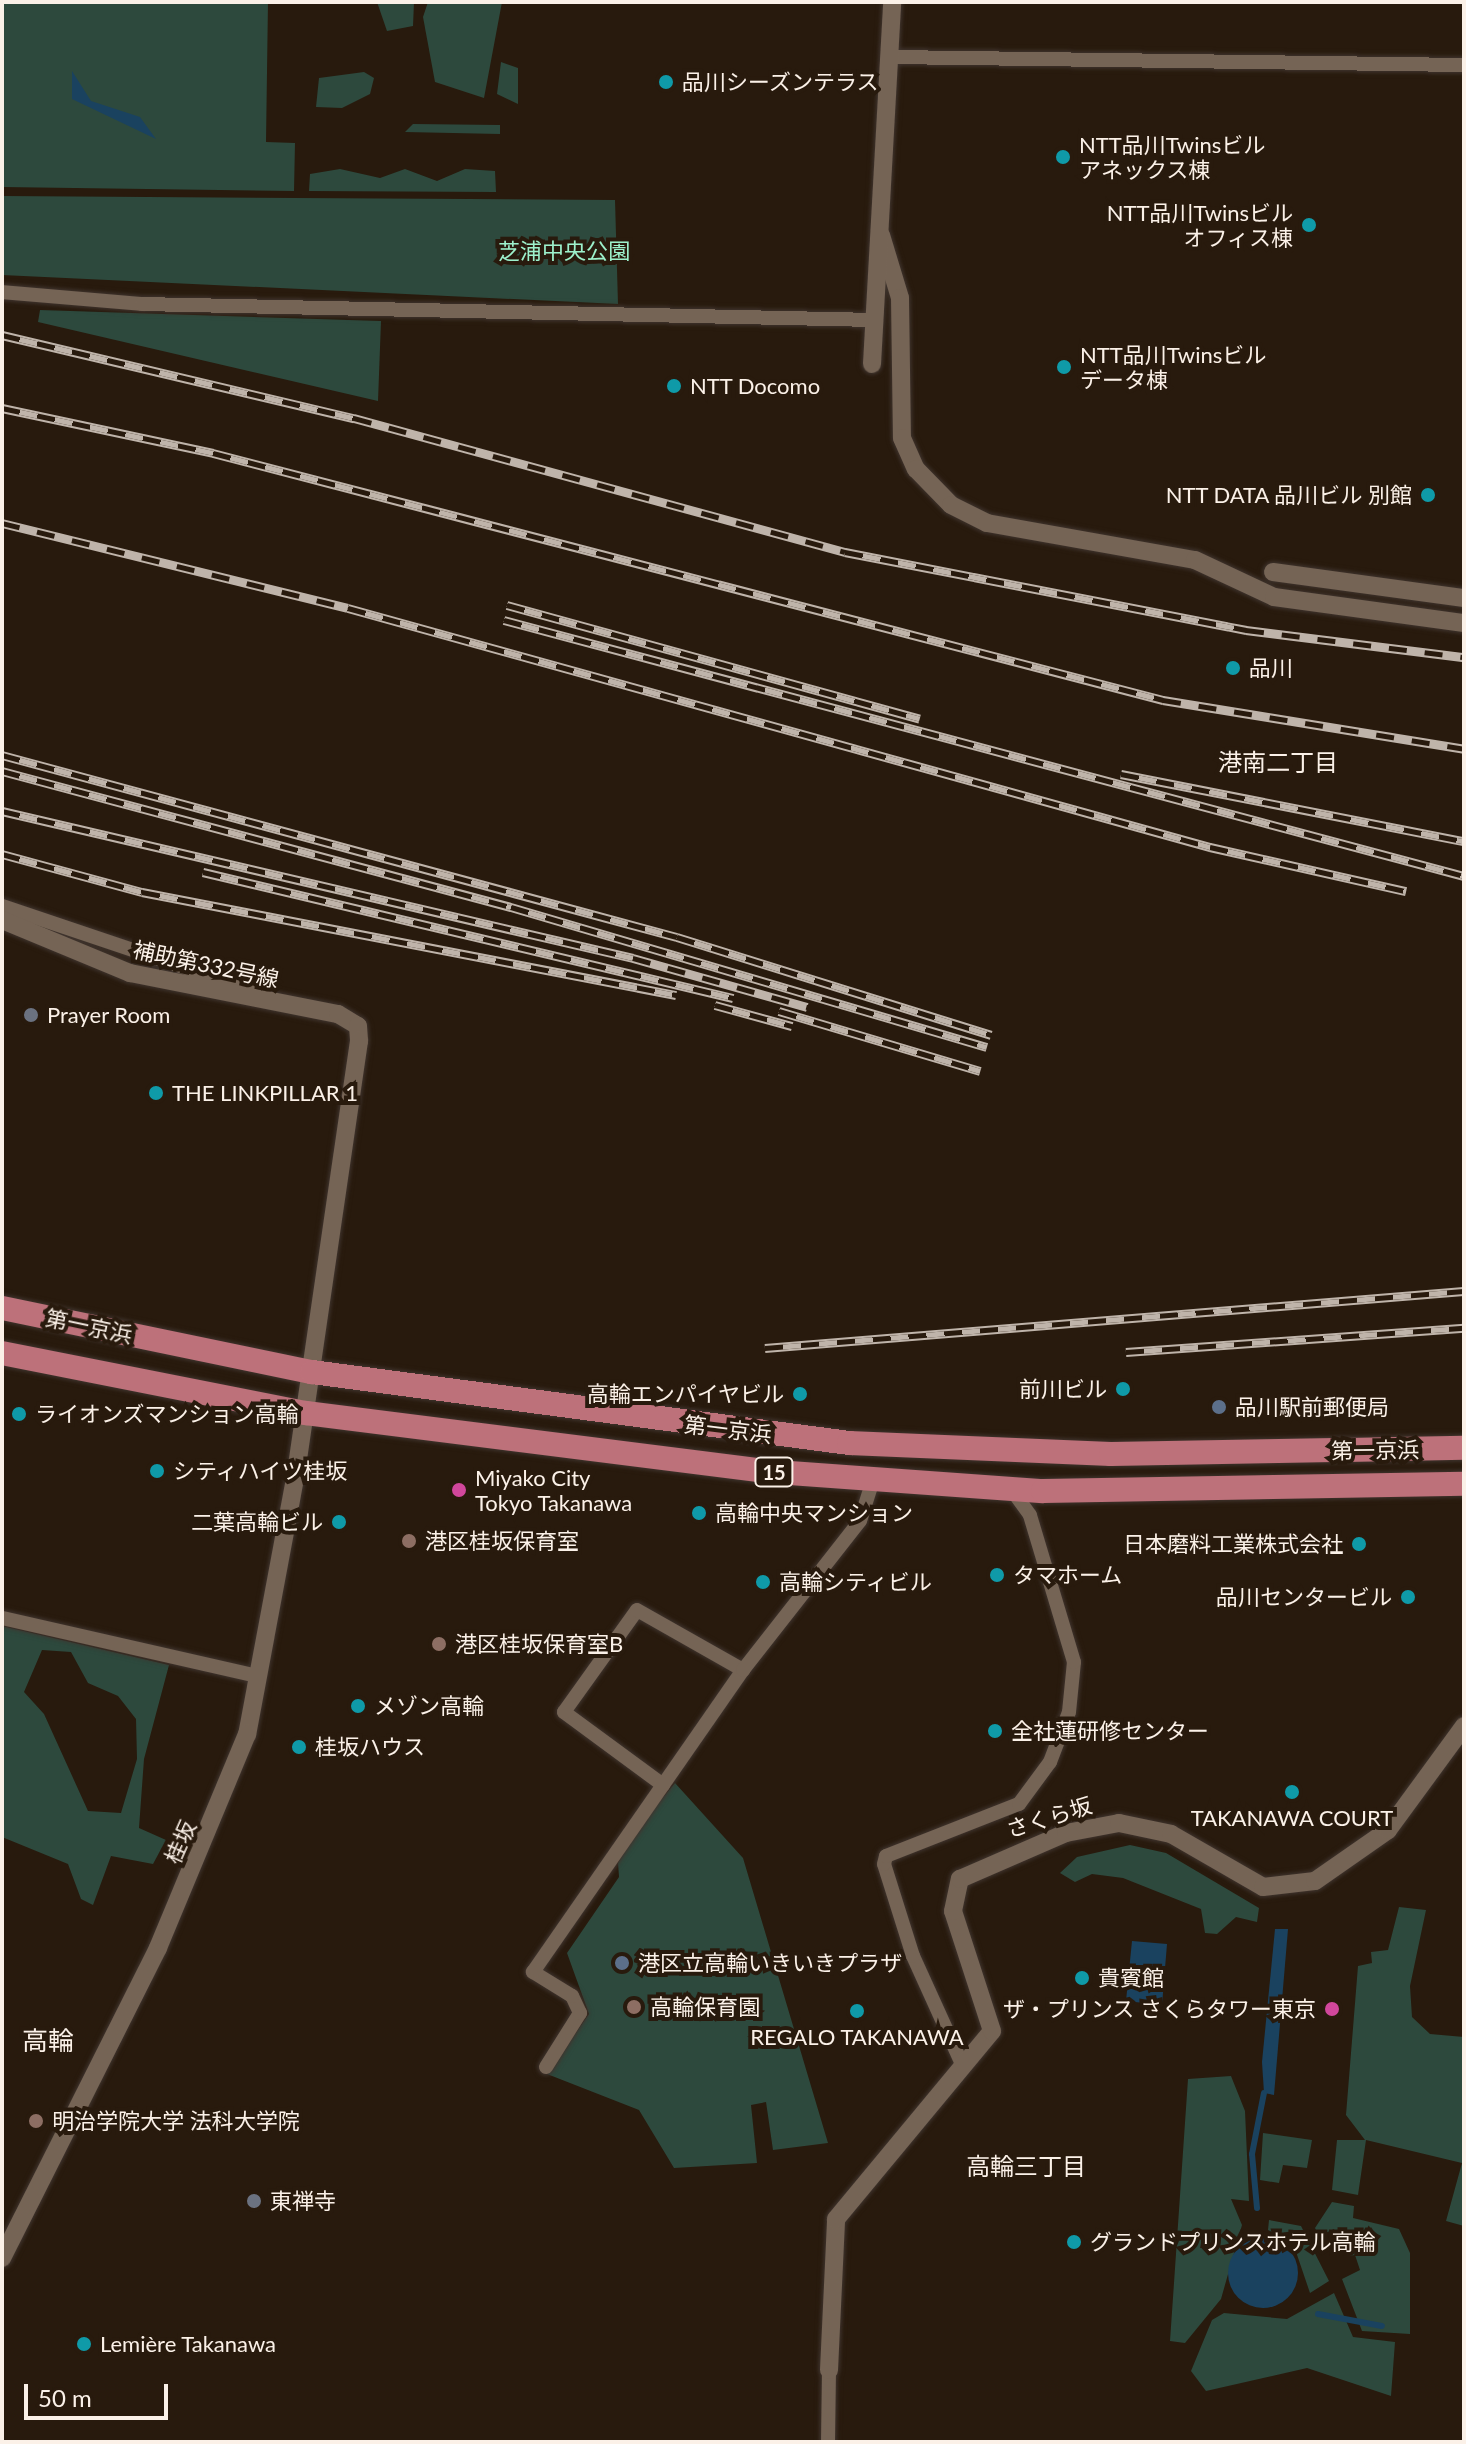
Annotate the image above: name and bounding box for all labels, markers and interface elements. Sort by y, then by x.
place label: 品川シーズンテラス [682,69,880,95]
marker: 品川シーズンテラス [657,73,675,91]
place label: NTT品川Twinsビル アネックス棟 [1079,131,1265,182]
marker: NTT品川Twinsビル アネックス棟 [1054,148,1072,166]
place label: NTT品川Twinsビル オフィス棟 [1107,199,1293,250]
marker: NTT品川Twinsビル オフィス棟 [1300,216,1318,234]
park label: 芝浦中央公園 [498,238,630,264]
place label: NTT品川Twinsビル データ棟 [1080,341,1266,392]
marker: NTT品川Twinsビル データ棟 [1055,358,1073,376]
place label: NTT Docomo [690,373,821,399]
marker: NTT Docomo [665,377,683,395]
place label: NTT DATA 品川ビル 別館 [1164,482,1412,508]
marker: NTT DATA 品川ビル 別館 [1419,486,1437,504]
place label: 品川 [1249,655,1293,681]
marker: 品川 [1224,659,1242,677]
district label: 港南二丁目 [1218,748,1338,776]
street label: 補助第332号線 [131,936,281,992]
place label: Prayer Room [47,1002,171,1028]
marker: Prayer Room [22,1006,40,1024]
place label: THE LINKPILLAR 1 [172,1080,358,1106]
marker: THE LINKPILLAR 1 [147,1084,165,1102]
street label: 第一京浜 [43,1304,135,1348]
place label: 前川ビル [1019,1376,1107,1402]
marker: 前川ビル [1114,1380,1132,1398]
place label: 高輪エンパイヤビル [586,1381,784,1407]
marker: 高輪エンパイヤビル [791,1385,809,1403]
place label: 品川駅前郵便局 [1235,1394,1389,1420]
marker: 品川駅前郵便局 [1210,1398,1228,1416]
place label: ライオンズマンション高輪 [35,1401,299,1427]
marker: ライオンズマンション高輪 [10,1405,28,1423]
street label: 第一京浜 [683,1411,773,1447]
street label: 第一京浜 [1331,1436,1419,1464]
road number: 15 [754,1456,794,1488]
place label: シティハイツ桂坂 [173,1458,349,1484]
marker: シティハイツ桂坂 [148,1462,166,1480]
place label: Miyako City Tokyo Takanawa [475,1464,633,1516]
marker: Miyako City Tokyo Takanawa [450,1481,468,1499]
place label: 高輪中央マンション [715,1500,913,1526]
marker: 高輪中央マンション [690,1504,708,1522]
place label: 二葉高輪ビル [191,1509,323,1535]
marker: 二葉高輪ビル [330,1513,348,1531]
place label: 港区桂坂保育室 [425,1528,579,1554]
place label: 日本磨料工業株式会社 [1123,1531,1343,1557]
marker: 港区桂坂保育室 [400,1532,418,1550]
marker: 日本磨料工業株式会社 [1350,1535,1368,1553]
place label: タマホーム [1013,1562,1123,1588]
marker: タマホーム [988,1566,1006,1584]
place label: 高輪シティビル [779,1569,933,1595]
marker: 高輪シティビル [754,1573,772,1591]
place label: 品川センタービル [1216,1584,1392,1610]
marker: 品川センタービル [1399,1588,1417,1606]
place label: 港区桂坂保育室B [455,1631,623,1657]
marker: 港区桂坂保育室B [430,1635,448,1653]
place label: メゾン高輪 [374,1693,484,1719]
marker: メゾン高輪 [349,1697,367,1715]
place label: 全社蓮研修センター [1011,1718,1209,1744]
marker: 全社蓮研修センター [986,1722,1004,1740]
place label: 桂坂ハウス [315,1734,425,1760]
marker: 桂坂ハウス [290,1738,308,1756]
marker: TAKANAWA COURT [1283,1783,1301,1801]
street label: さくら坂 [1003,1792,1095,1842]
place label: TAKANAWA COURT [1190,1805,1394,1831]
street label: 桂坂 [159,1817,201,1867]
place label: 港区立高輪いきいきプラザ [638,1950,902,1976]
marker: 港区立高輪いきいきプラザ [613,1954,631,1972]
place label: 貴賓館 [1098,1965,1164,1991]
marker: 貴賓館 [1073,1969,1091,1987]
place label: 高輪保育園 [650,1994,760,2020]
place label: ザ・プリンス さくらタワー東京 [1002,1996,1316,2022]
marker: 高輪保育園 [625,1998,643,2016]
marker: ザ・プリンス さくらタワー東京 [1323,2000,1341,2018]
marker: REGALO TAKANAWA [848,2002,866,2020]
place label: REGALO TAKANAWA [750,2024,964,2050]
district label: 高輪 [22,2025,74,2057]
place label: 明治学院大学 法科大学院 [52,2108,300,2134]
marker: 明治学院大学 法科大学院 [27,2112,45,2130]
district label: 高輪三丁目 [966,2152,1086,2180]
place label: 東禅寺 [270,2188,336,2214]
marker: 東禅寺 [245,2192,263,2210]
place label: グランドプリンスホテル高輪 [1090,2229,1376,2255]
marker: グランドプリンスホテル高輪 [1065,2233,1083,2251]
place label: Lemière Takanawa [100,2331,277,2357]
marker: Lemière Takanawa [75,2335,93,2353]
scale bar [28,2368,172,2418]
text: 50 m [38,2383,92,2412]

